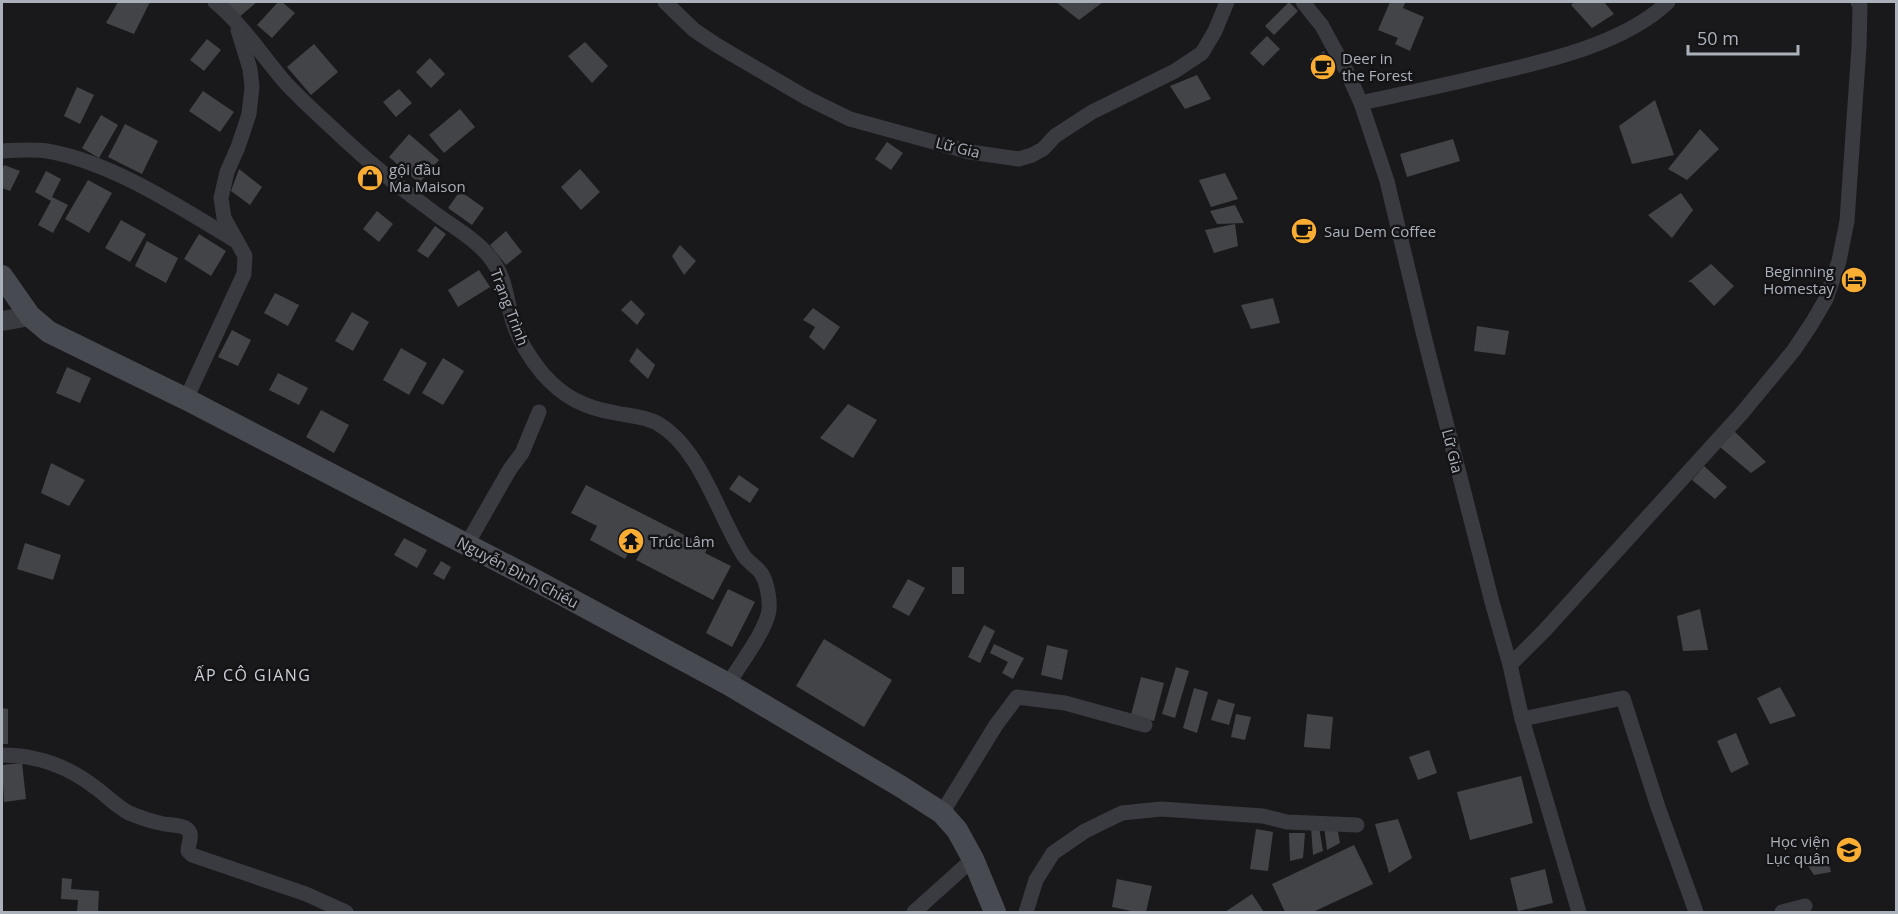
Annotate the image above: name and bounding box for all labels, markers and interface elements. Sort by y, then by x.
scale bar [1688,18,1798,56]
text: 50 m [1697,26,1739,50]
place label: Deer in the Forest [1342,48,1413,85]
cafe icon: Deer in the Forest [1308,52,1338,82]
street label: Lữ Gia [934,132,982,162]
place label: gội đầu Ma Maison [389,159,466,196]
shop icon: gội đầu Ma Maison [355,163,385,193]
cafe icon: Sau Dem Coffee [1289,216,1319,246]
place label: Sau Dem Coffee [1324,221,1436,241]
place label: Beginning Homestay [1763,261,1834,298]
hotel icon: Beginning Homestay [1839,265,1869,295]
street label: Trạng Trình [486,266,534,348]
street label: Lữ Gia [1438,427,1468,475]
temple icon: Trúc Lâm [616,526,646,556]
place label: Trúc Lâm [650,531,715,551]
street label: Nguyễn Đình Chiểu [454,532,582,612]
district label: ẤP CÔ GIANG [195,664,311,686]
place label: Học viện Lục quân [1766,831,1830,868]
school or university icon: Học viện Lục quân [1834,835,1864,865]

